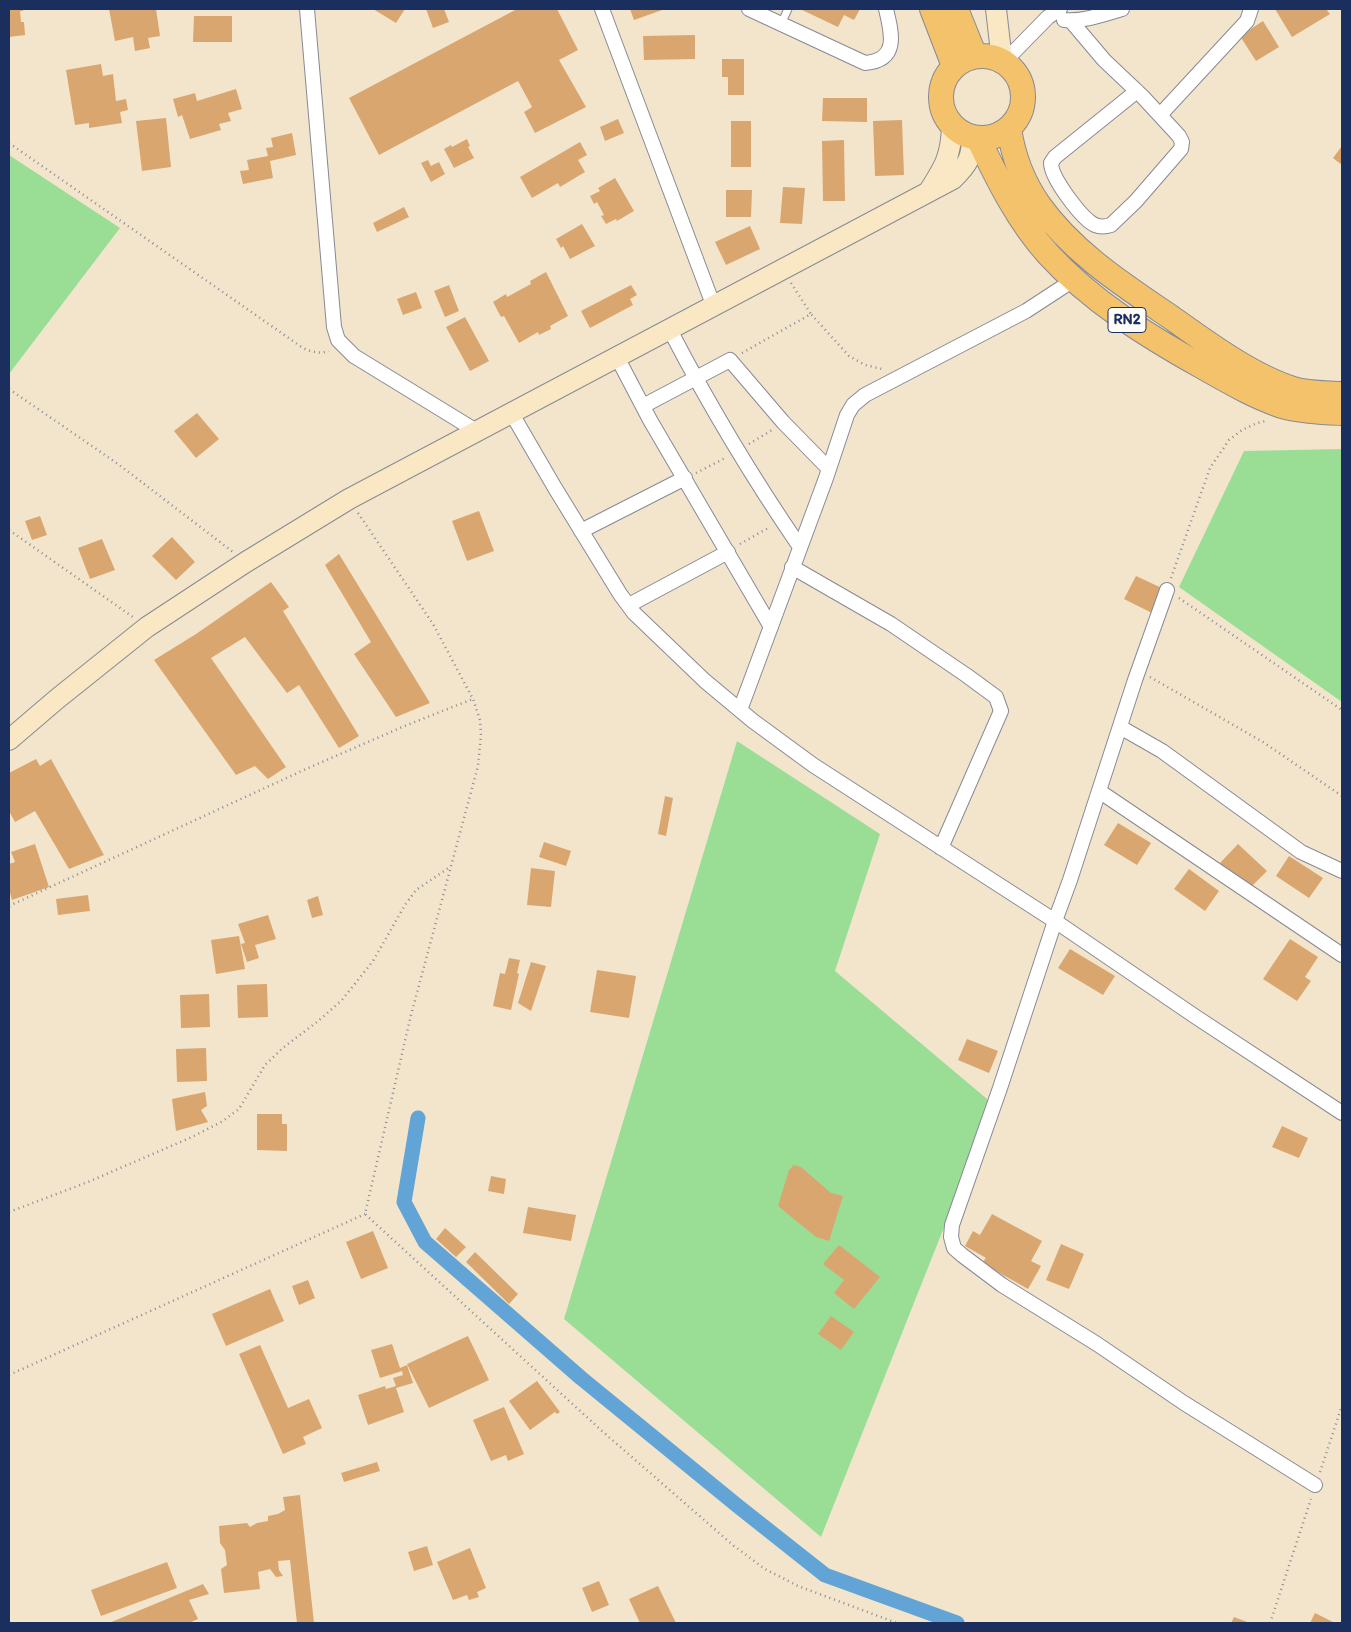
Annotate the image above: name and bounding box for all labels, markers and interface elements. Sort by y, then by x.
road number: RN2 [1108,308,1146,332]

